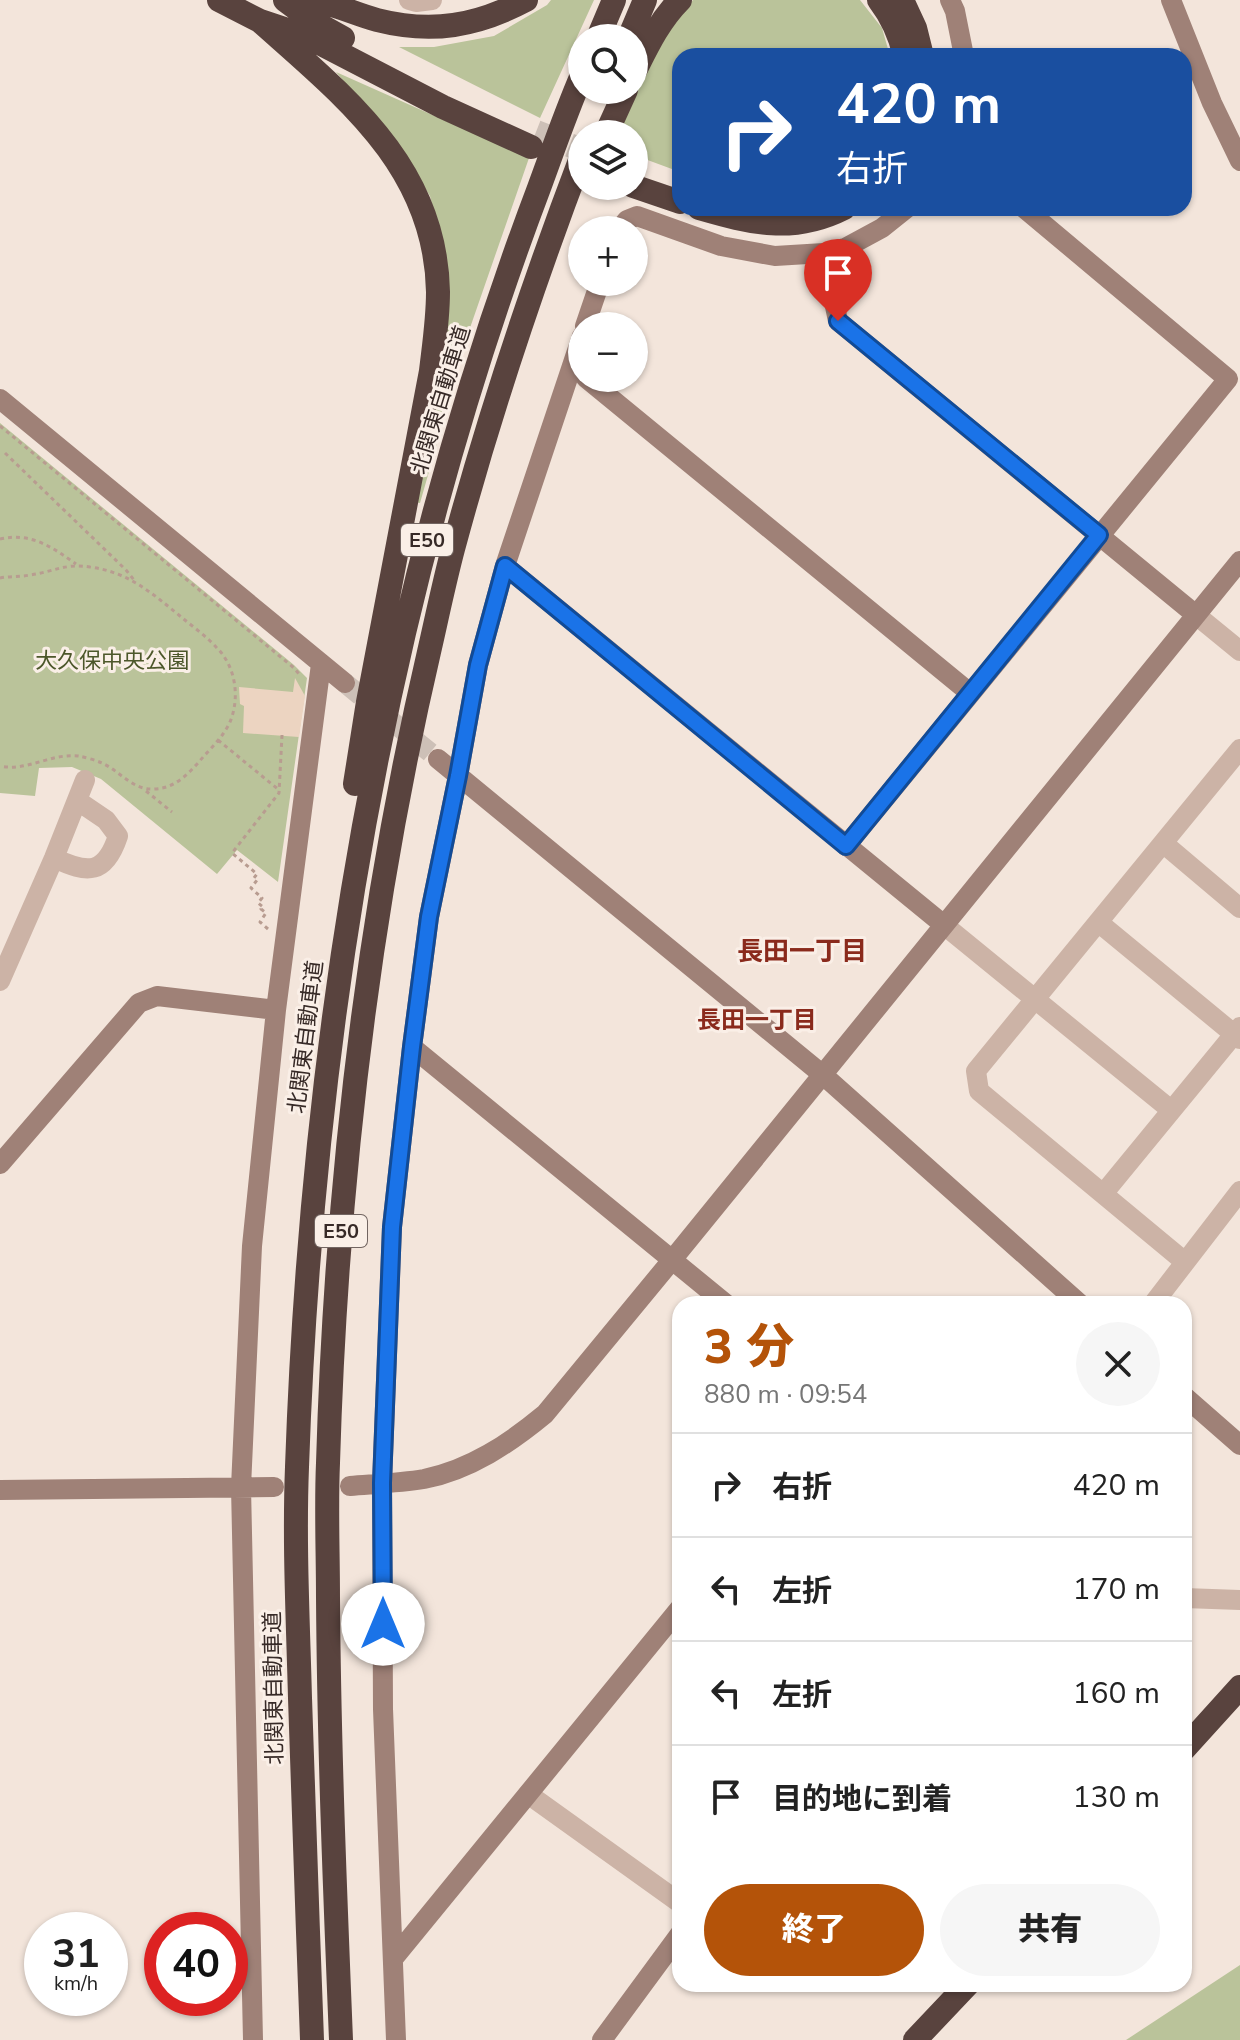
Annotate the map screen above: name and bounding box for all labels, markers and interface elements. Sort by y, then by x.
map controls [568,24,648,392]
button: search [568,24,648,104]
text: 420 m [836,66,1001,143]
icon: right [704,80,808,184]
button: layers [568,120,648,200]
text: 右折 [836,145,908,194]
button: + [568,216,648,296]
pin [804,239,872,321]
icon: arrive [816,251,860,295]
button: − [568,312,648,392]
street label: 北関東自動車道 [404,322,478,478]
road number: E50 [401,524,453,556]
park label: 大久保中央公園 [35,646,189,676]
district label: 長田一丁目 [737,934,867,969]
street label: 北関東自動車道 [282,959,330,1115]
district label: 長田一丁目 [697,1004,817,1036]
road number: E50 [315,1215,367,1247]
text: 3 分 [704,1314,794,1380]
button: close [1076,1322,1160,1406]
text: 880 m · 09:54 [704,1377,867,1412]
icon: right [704,1463,748,1507]
text: 420 m [1073,1465,1160,1506]
text: 右折 [772,1467,832,1508]
icon: left [704,1567,748,1611]
text: 170 m [1073,1569,1160,1610]
text: 左折 [772,1571,832,1612]
position arrow [341,1582,425,1666]
street label: 北関東自動車道 [258,1611,290,1765]
icon: left [704,1671,748,1715]
text: 160 m [1073,1673,1160,1714]
text: 左折 [772,1675,832,1716]
icon: arrive [704,1775,748,1819]
text: 130 m [1073,1777,1160,1818]
text: 目的地に到着 [772,1779,952,1820]
button: 終了 [704,1884,924,1976]
button: 共有 [940,1884,1160,1976]
speed limit sign: 40 [144,1912,248,2016]
text: 31 [52,1927,100,1981]
text: km/h [54,1970,98,1997]

